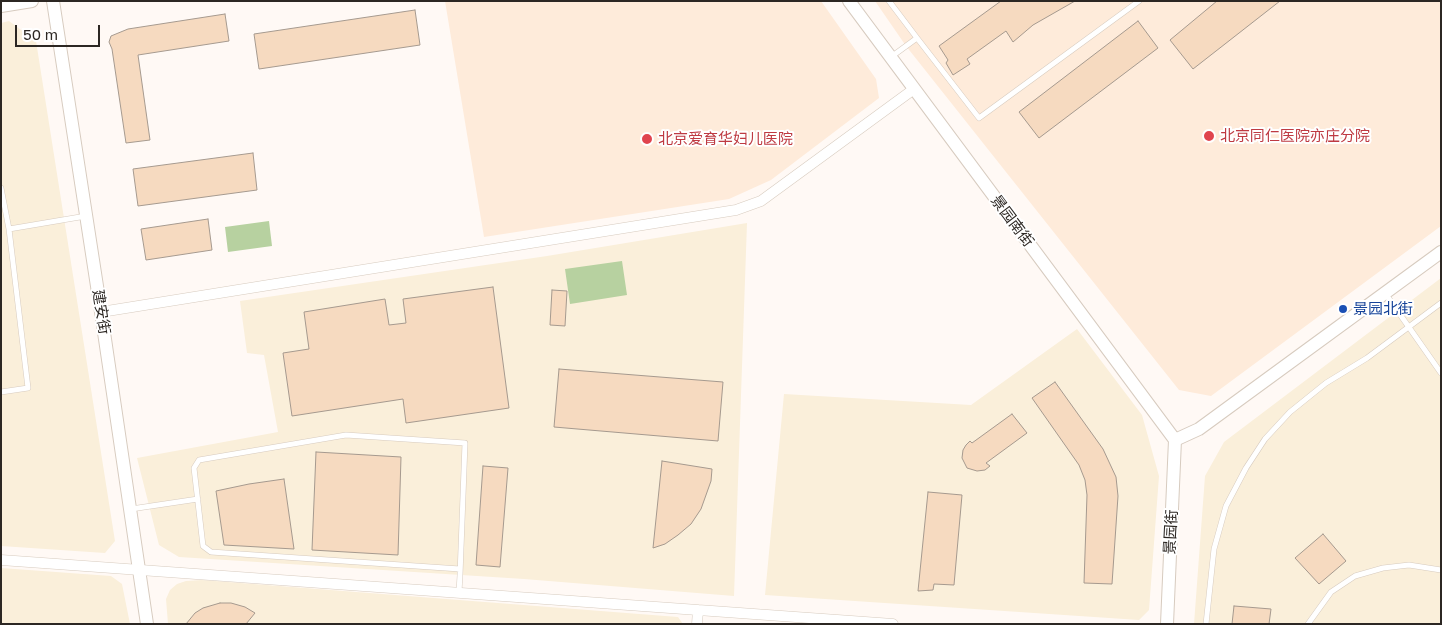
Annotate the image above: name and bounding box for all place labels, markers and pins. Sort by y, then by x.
place label: 北京同仁医院亦庄分院 [1220,127,1370,145]
marker: 北京同仁医院亦庄分院 [1202,129,1216,143]
place label: 北京爱育华妇儿医院 [658,130,793,148]
marker: 北京爱育华妇儿医院 [640,132,654,146]
place label: 景园北街 [1353,300,1413,318]
marker: 景园北街 [1337,303,1349,315]

